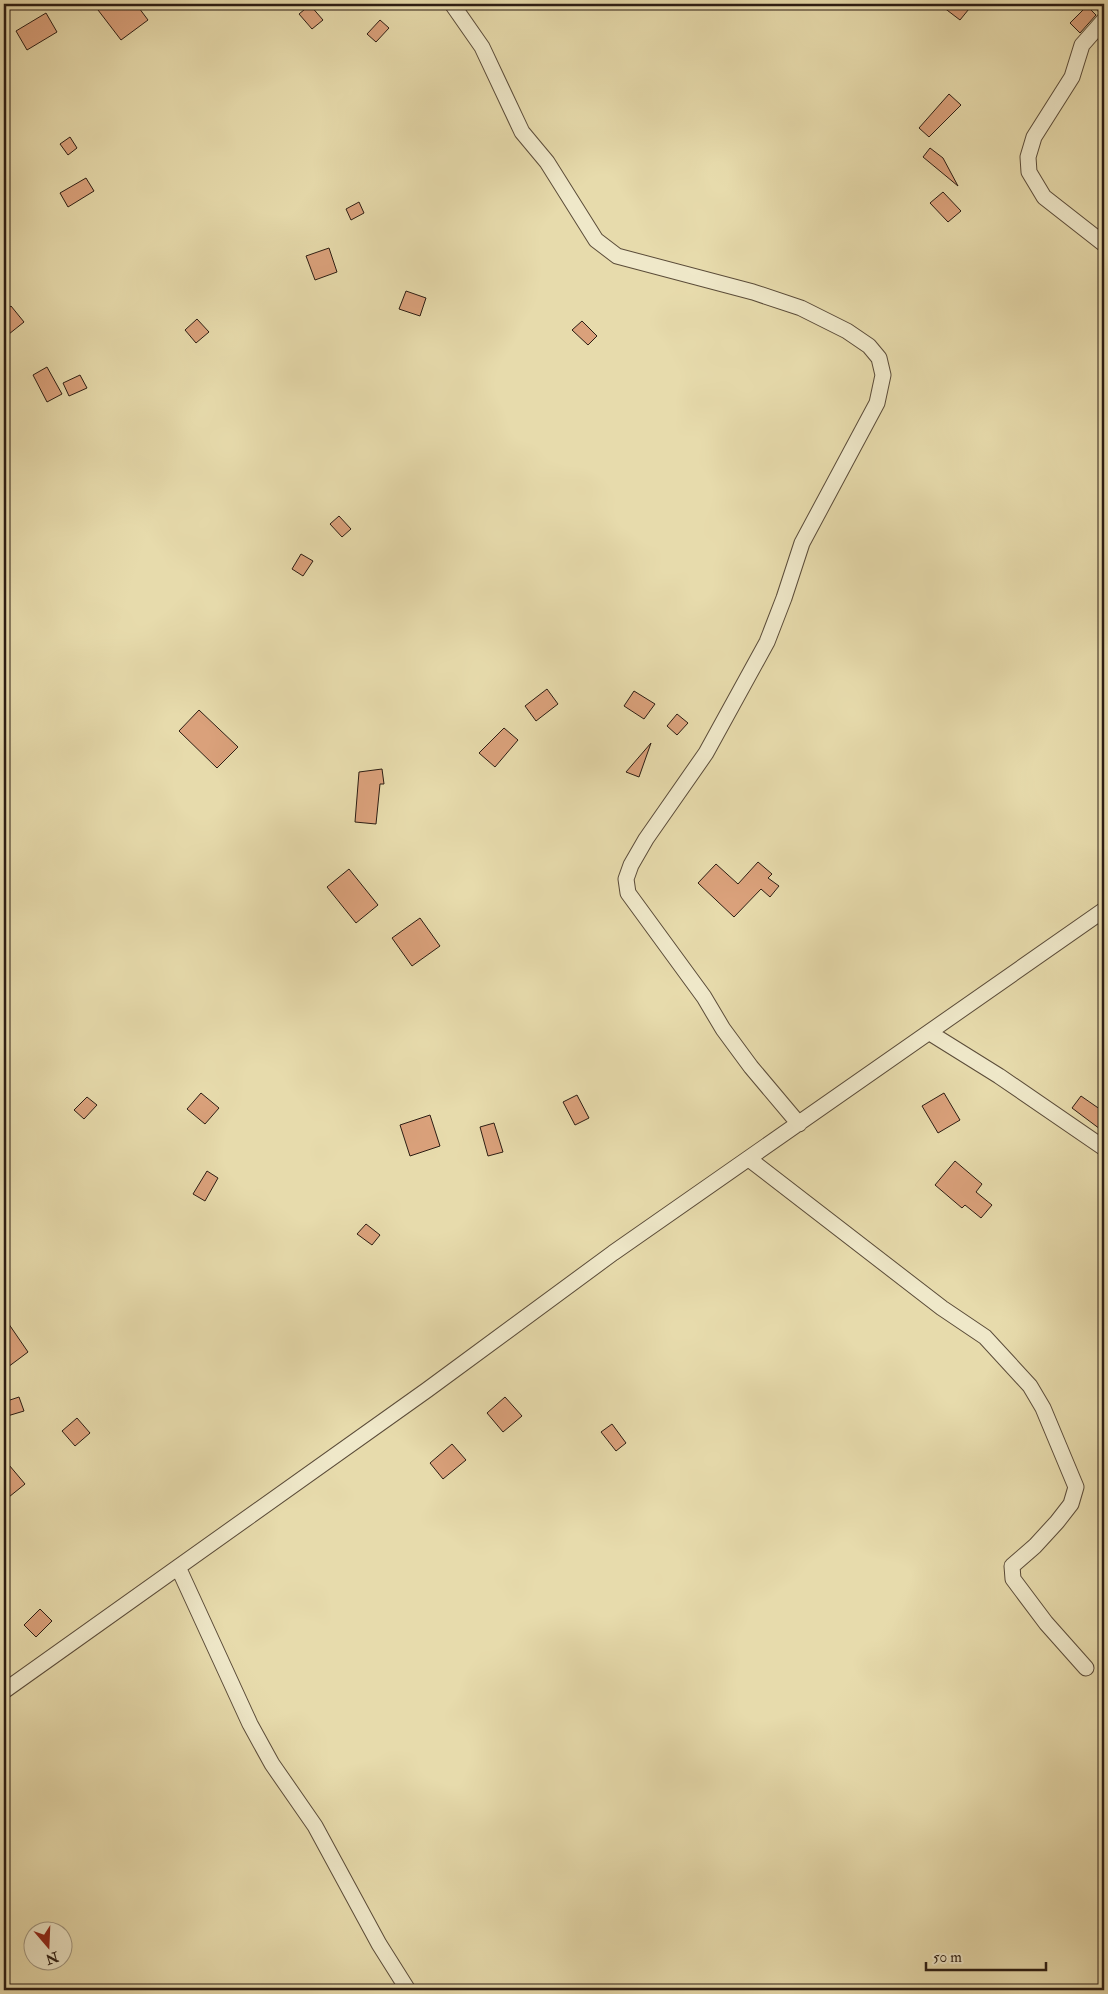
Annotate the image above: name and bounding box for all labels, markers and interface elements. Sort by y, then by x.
north arrow [22,1922,72,1972]
scale bar [926,1939,1046,1971]
text: N [43,1947,62,1968]
text: 50 m [933,1948,962,1967]

